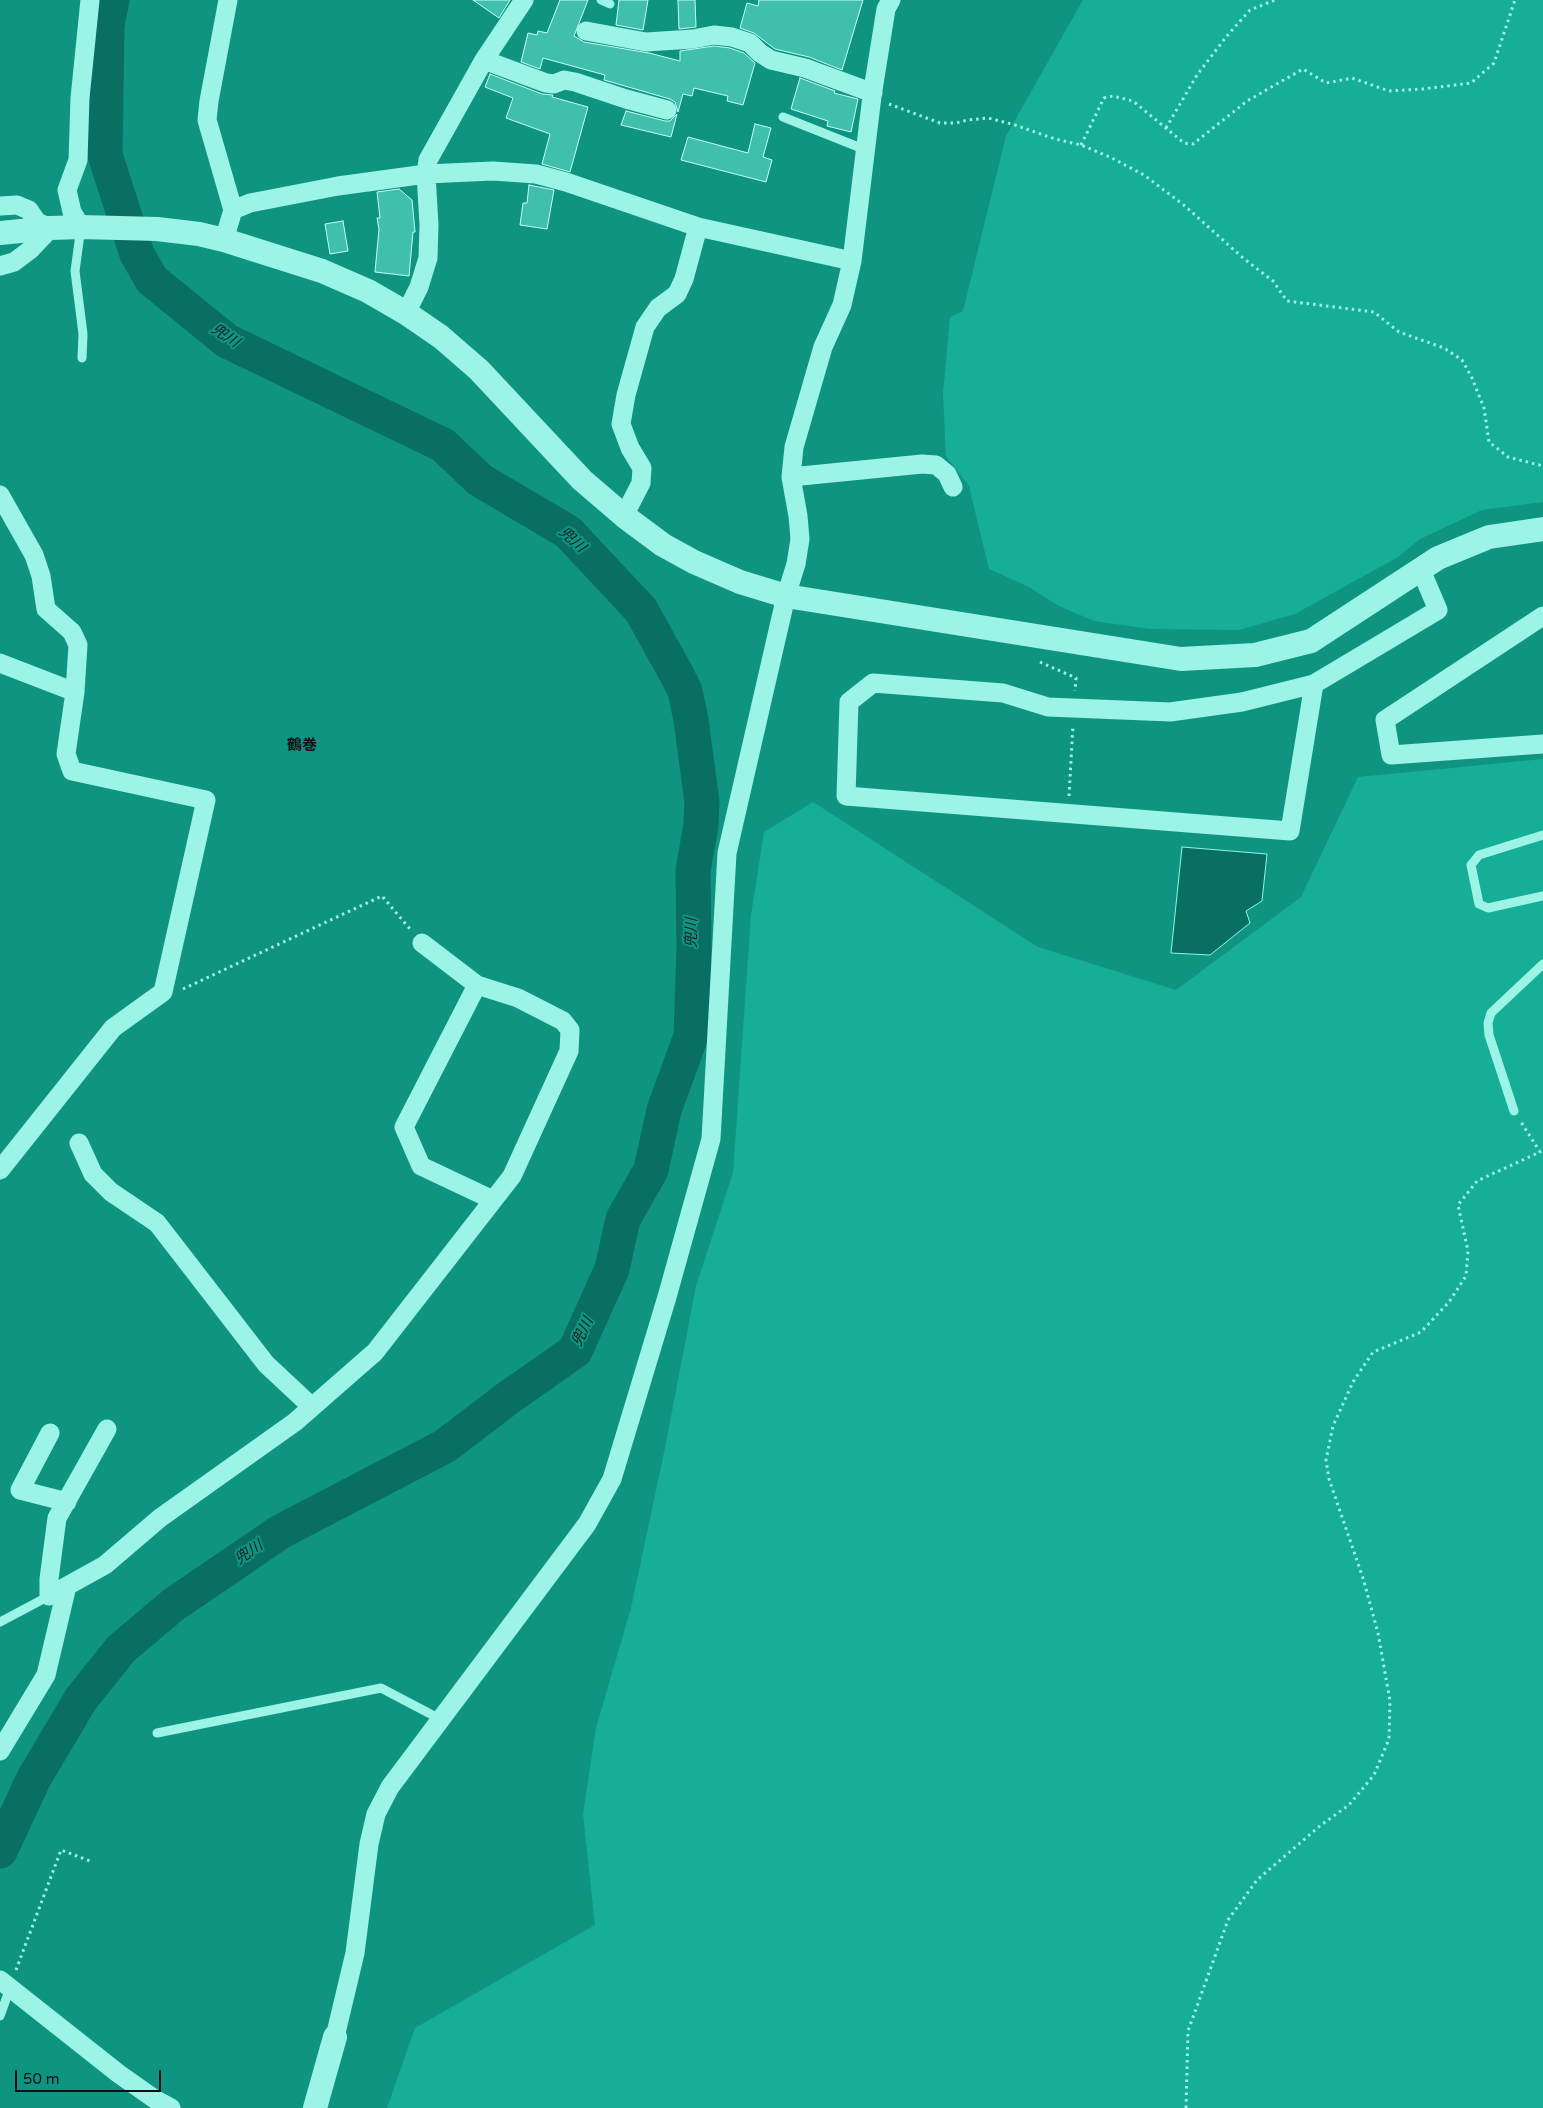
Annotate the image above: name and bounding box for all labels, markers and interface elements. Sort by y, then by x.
water label: 兜川 [208,320,242,352]
water label: 兜川 [555,523,589,557]
district label: 鶴巻 [287,737,317,755]
water label: 兜川 [683,918,701,948]
water label: 兜川 [568,1315,598,1349]
water label: 兜川 [232,1537,266,1569]
scale bar [18,2060,164,2092]
text: 50 m [23,2070,60,2088]

